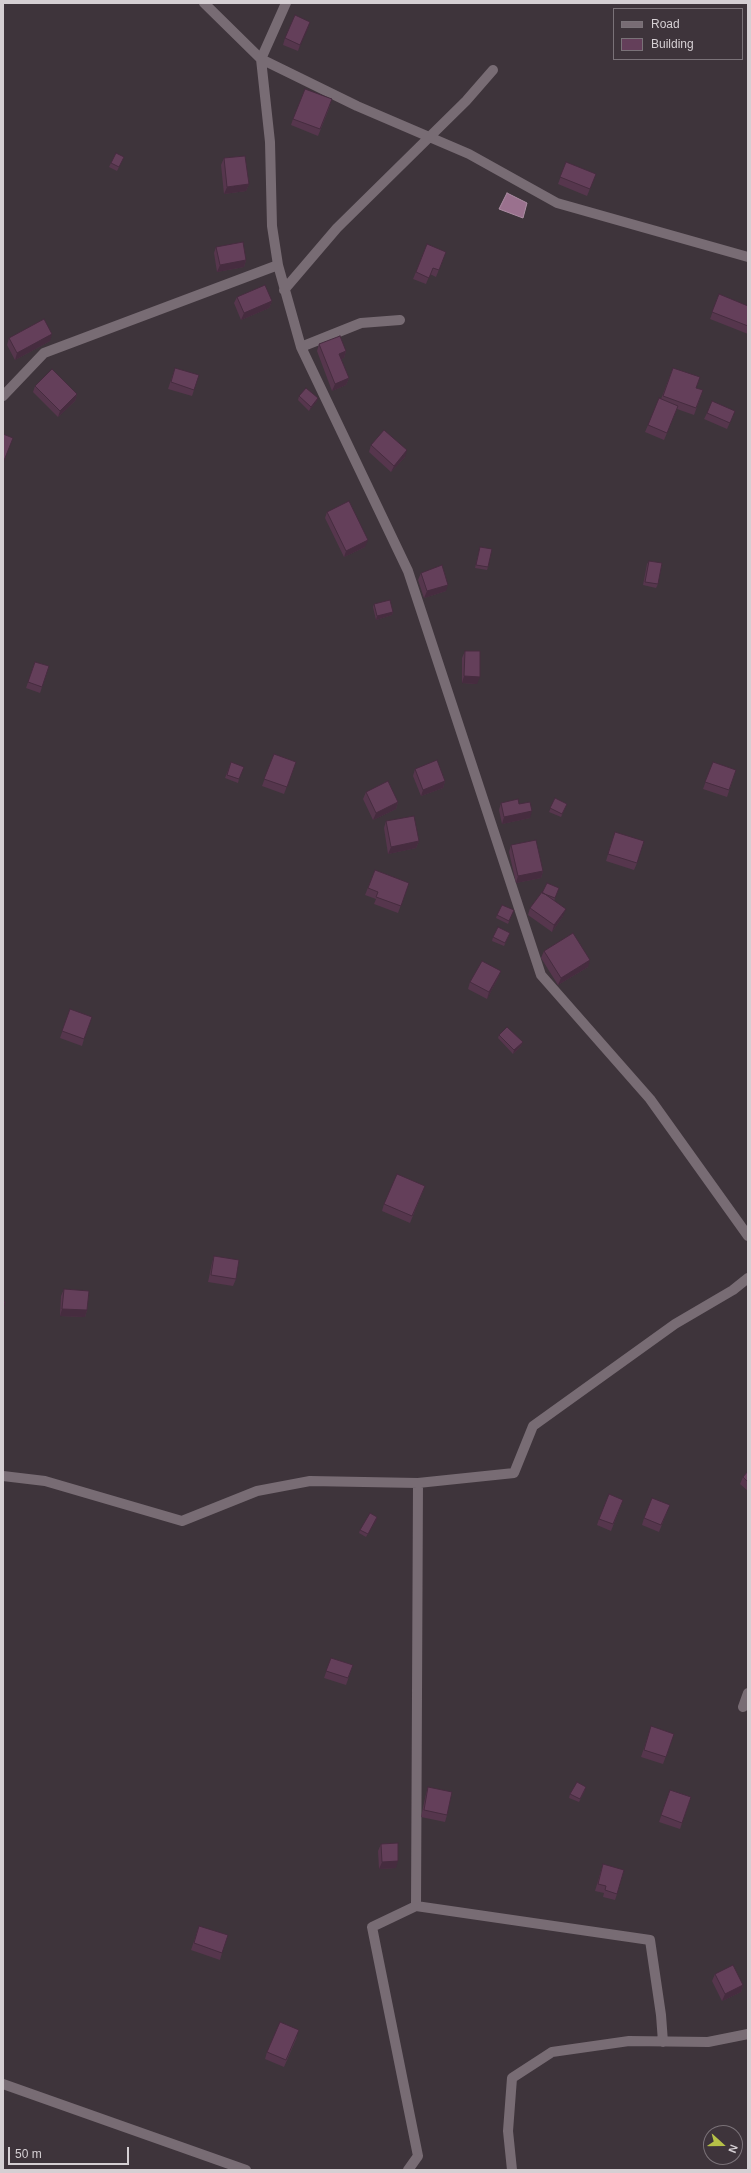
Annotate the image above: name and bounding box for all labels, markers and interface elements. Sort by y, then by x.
legend [613,8,743,60]
text: Road [651,17,680,31]
text: Building [651,37,694,51]
north arrow [703,2125,743,2165]
scale bar [10,2139,131,2165]
text: N [726,2143,740,2155]
text: 50 m [15,2147,42,2161]

